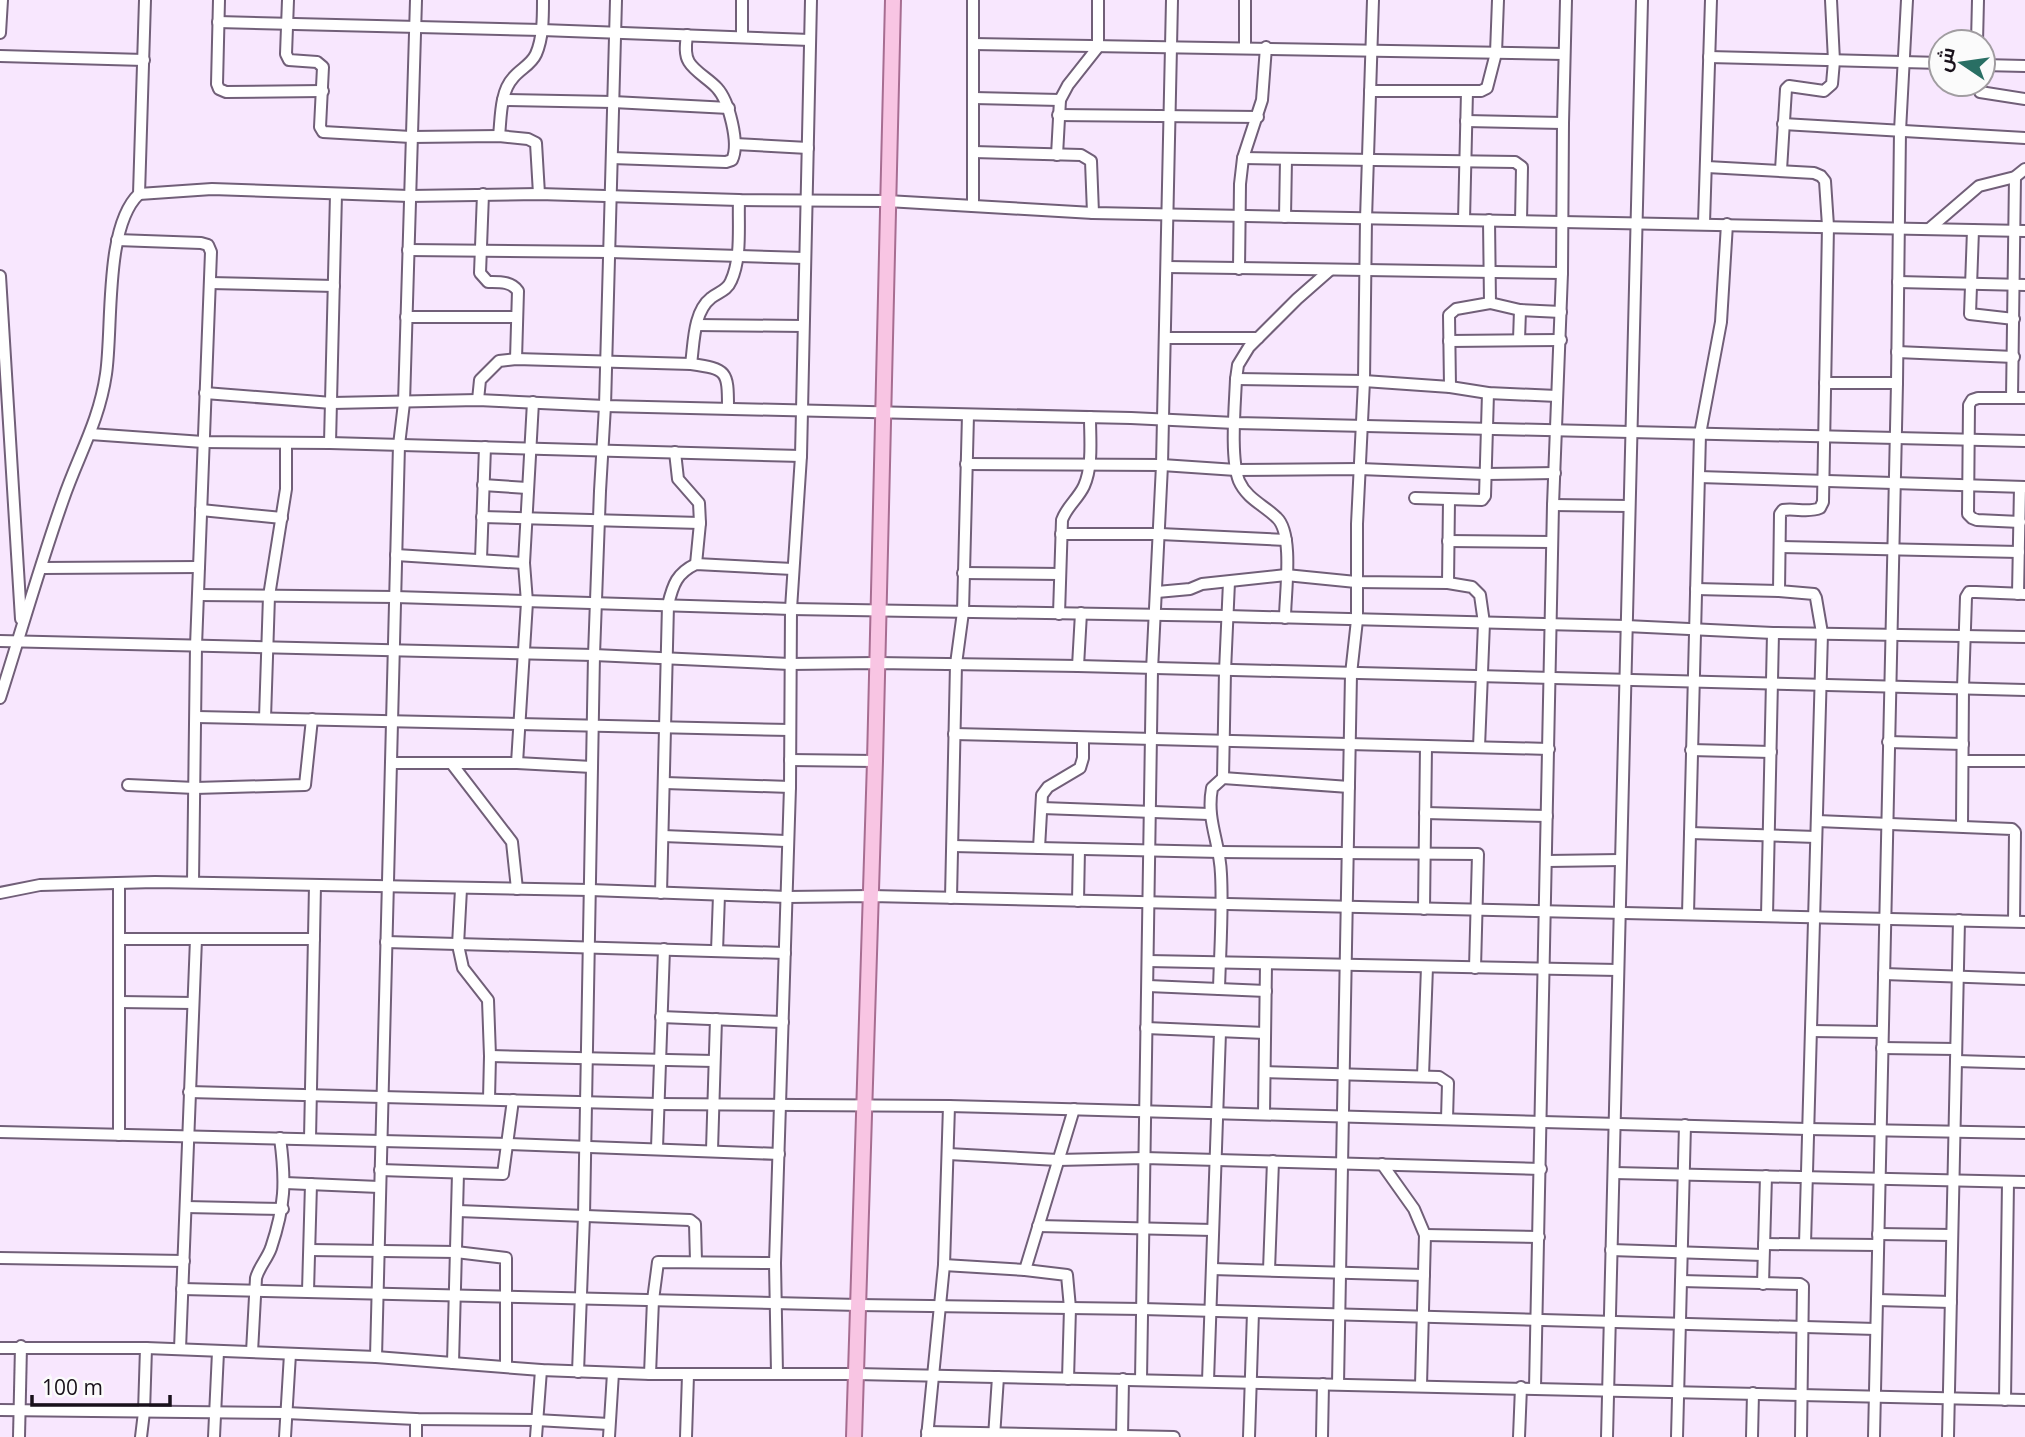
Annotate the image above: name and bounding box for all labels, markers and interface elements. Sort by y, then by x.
north arrow [1927,28,1997,98]
text: ش [1930,44,1961,74]
scale bar [32,1364,170,1408]
text: 100 m [42,1373,103,1401]

